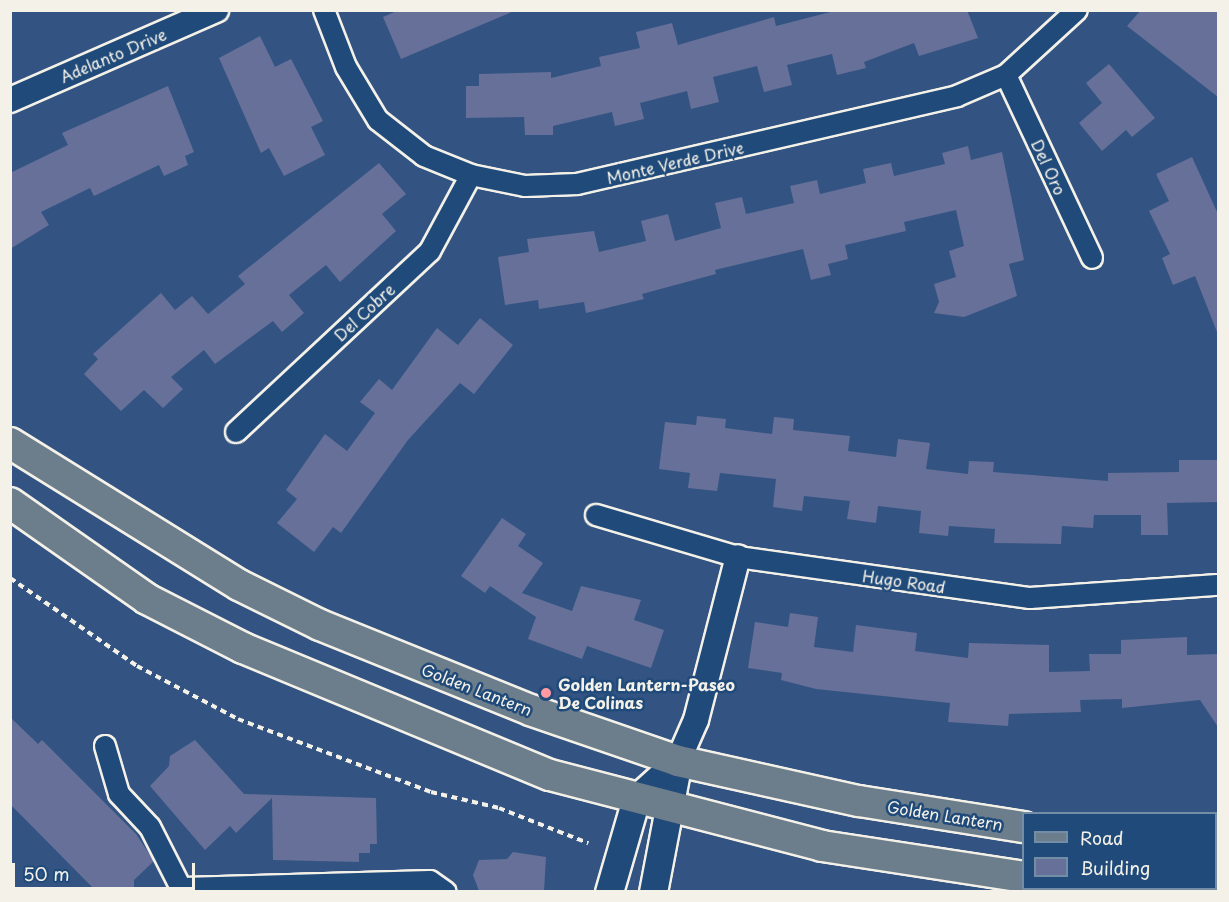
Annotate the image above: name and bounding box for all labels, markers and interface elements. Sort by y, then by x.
street label: Adelanto Drive [57,24,169,86]
street label: Del Oro [1028,136,1070,198]
street label: Monte Verde Drive [603,137,747,187]
street label: Del Cobre [329,279,399,345]
street label: Hugo Road [861,566,947,596]
street label: Golden Lantern [419,659,535,719]
place label: Golden Lantern-Paseo De Colinas [558,674,736,712]
marker: Golden Lantern-Paseo De Colinas [539,686,553,700]
street label: Golden Lantern [885,796,1005,834]
legend [1022,812,1217,890]
text: Road [1080,824,1124,851]
scale bar [15,851,198,889]
text: Building [1080,854,1150,881]
text: 50 m [23,860,70,887]

